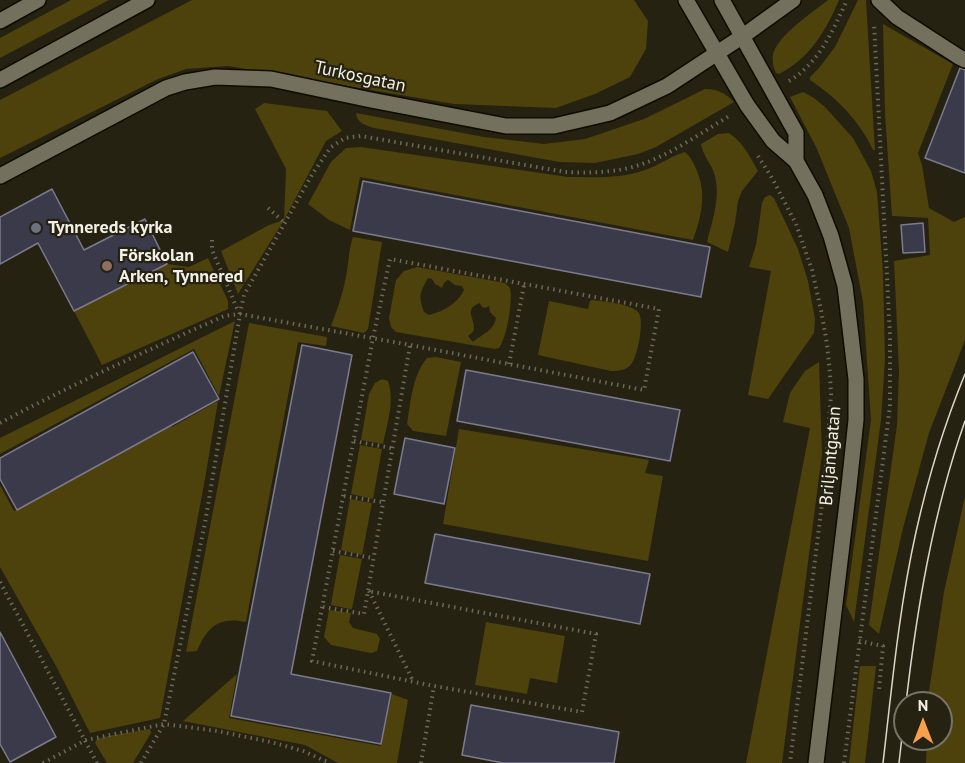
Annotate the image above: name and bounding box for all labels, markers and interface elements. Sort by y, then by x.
street label: Turkosgatan [312,57,408,97]
place label: Tynnereds kyrka [48,217,172,239]
marker: Tynnereds kyrka [29,221,43,235]
place label: Förskolan Arken, Tynnered [119,245,243,288]
marker: Förskolan Arken, Tynnered [100,259,114,273]
street label: Briljantgatan [816,405,846,507]
north arrow [893,691,953,751]
text: N [918,695,928,715]

